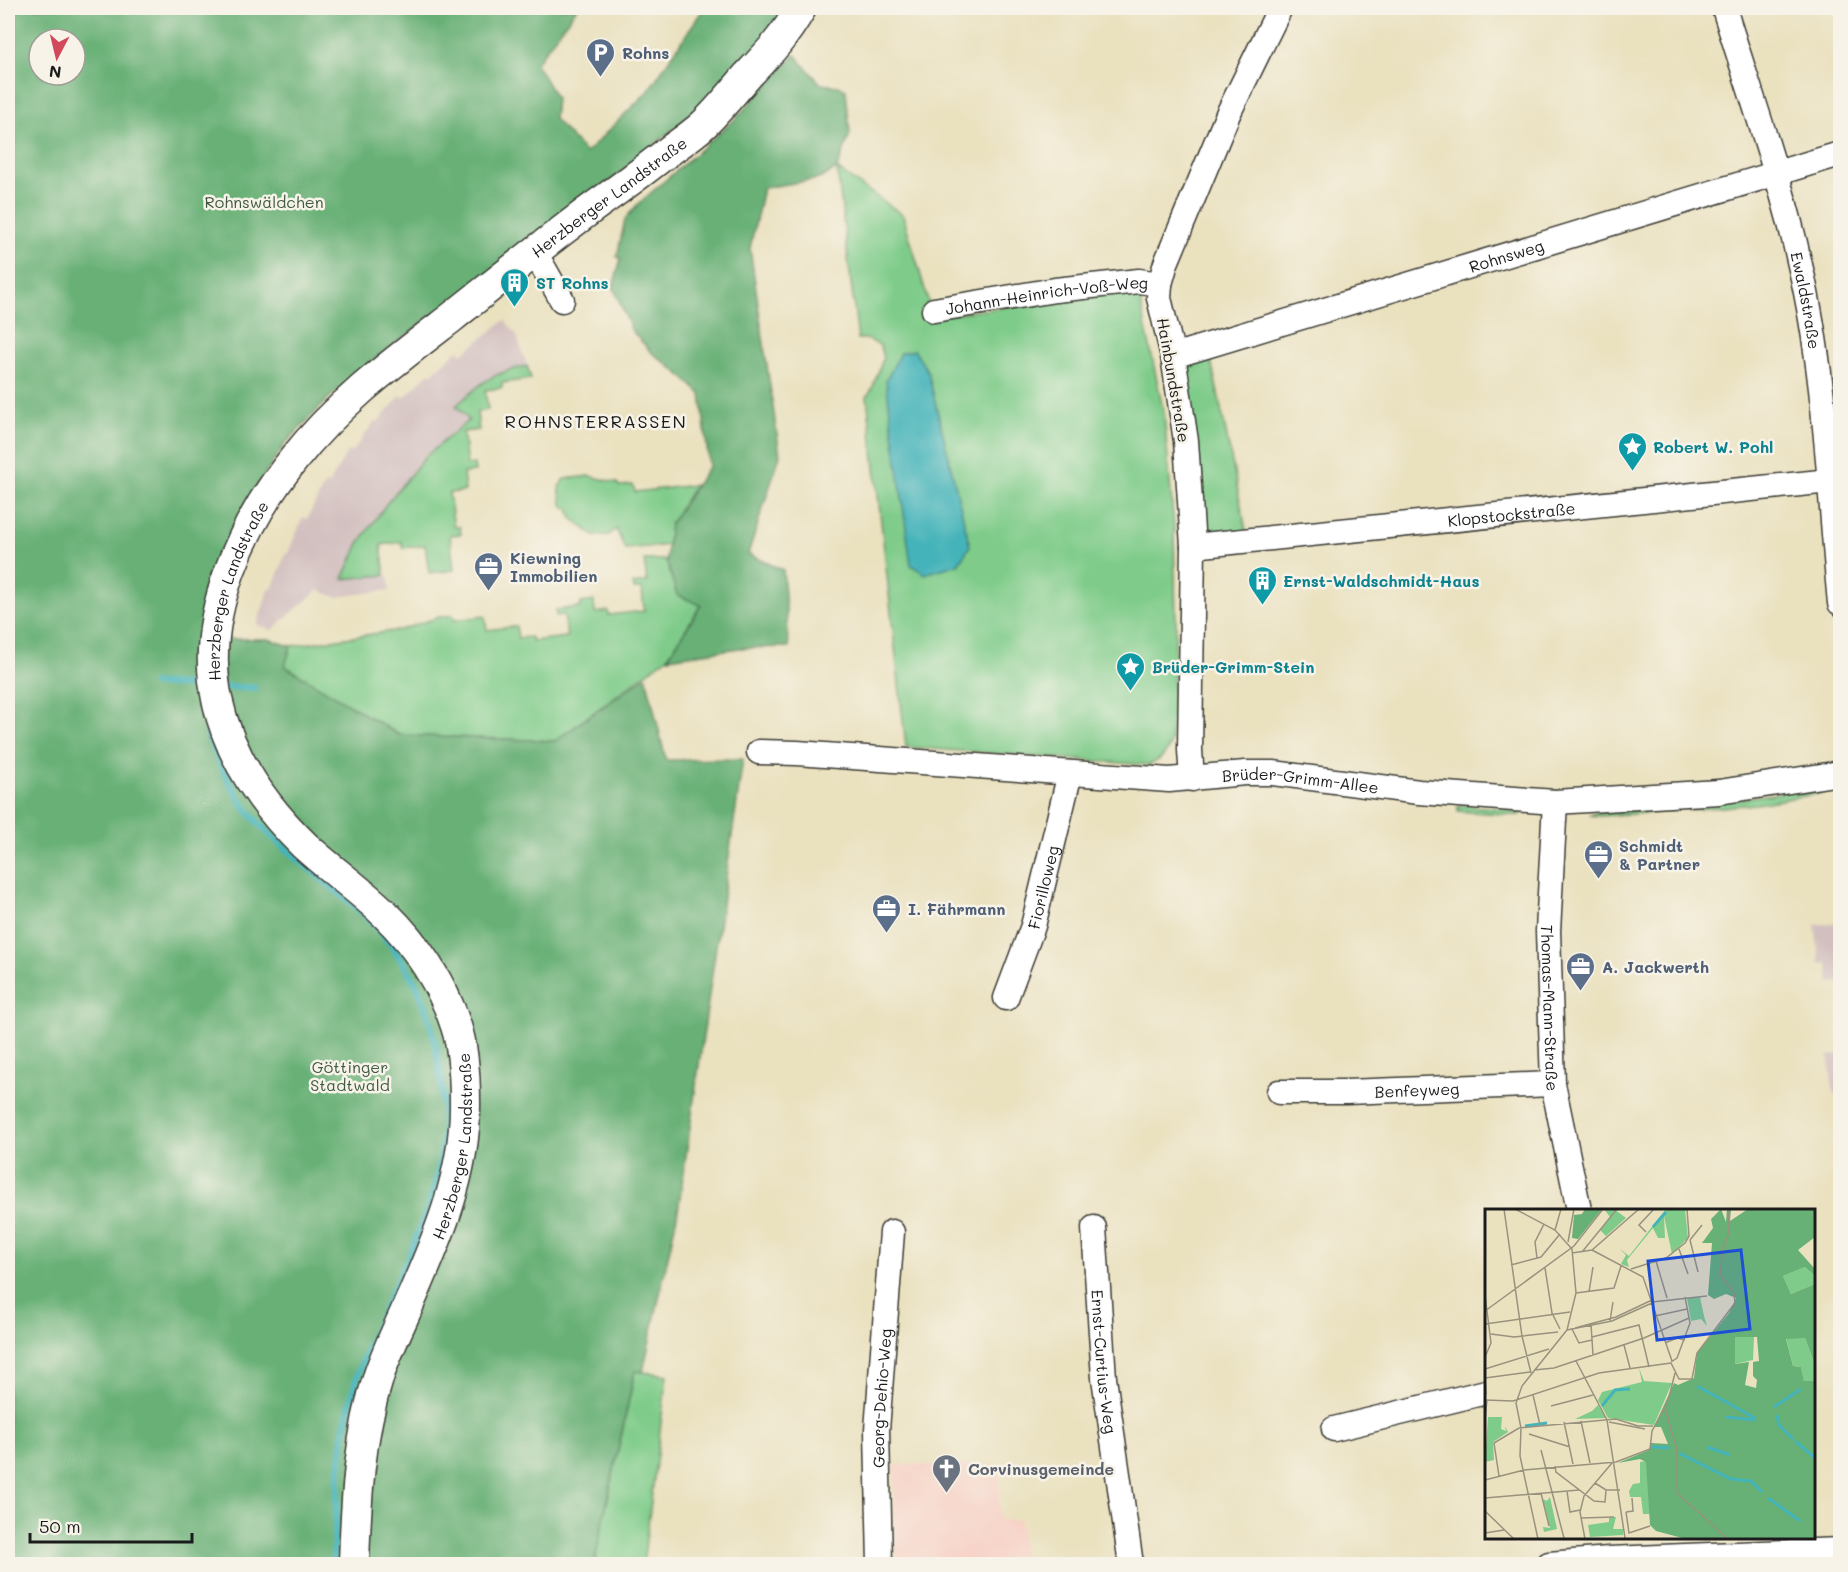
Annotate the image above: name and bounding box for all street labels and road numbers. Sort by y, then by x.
street label: Herzberger Landstraße [527,131,690,261]
street label: Rohnsweg [1466,234,1546,276]
street label: Ewaldstraße [1787,250,1826,350]
street label: Johann-Heinrich-Voß-Weg [944,271,1150,318]
street label: Hainbundstraße [1153,316,1195,444]
street label: Herzberger Landstraße [202,497,272,682]
street label: Klopstockstraße [1446,497,1576,530]
street label: Brüder-Grimm-Allee [1221,762,1380,797]
street label: Fiorilloweg [1022,843,1063,931]
street label: Thomas-Mann-Straße [1537,924,1565,1093]
street label: Herzberger Landstraße [427,1052,476,1242]
street label: Benfeyweg [1374,1077,1460,1101]
street label: Ernst-Curtius-Weg [1088,1289,1122,1435]
street label: Georg-Dehio-Weg [866,1328,895,1468]

